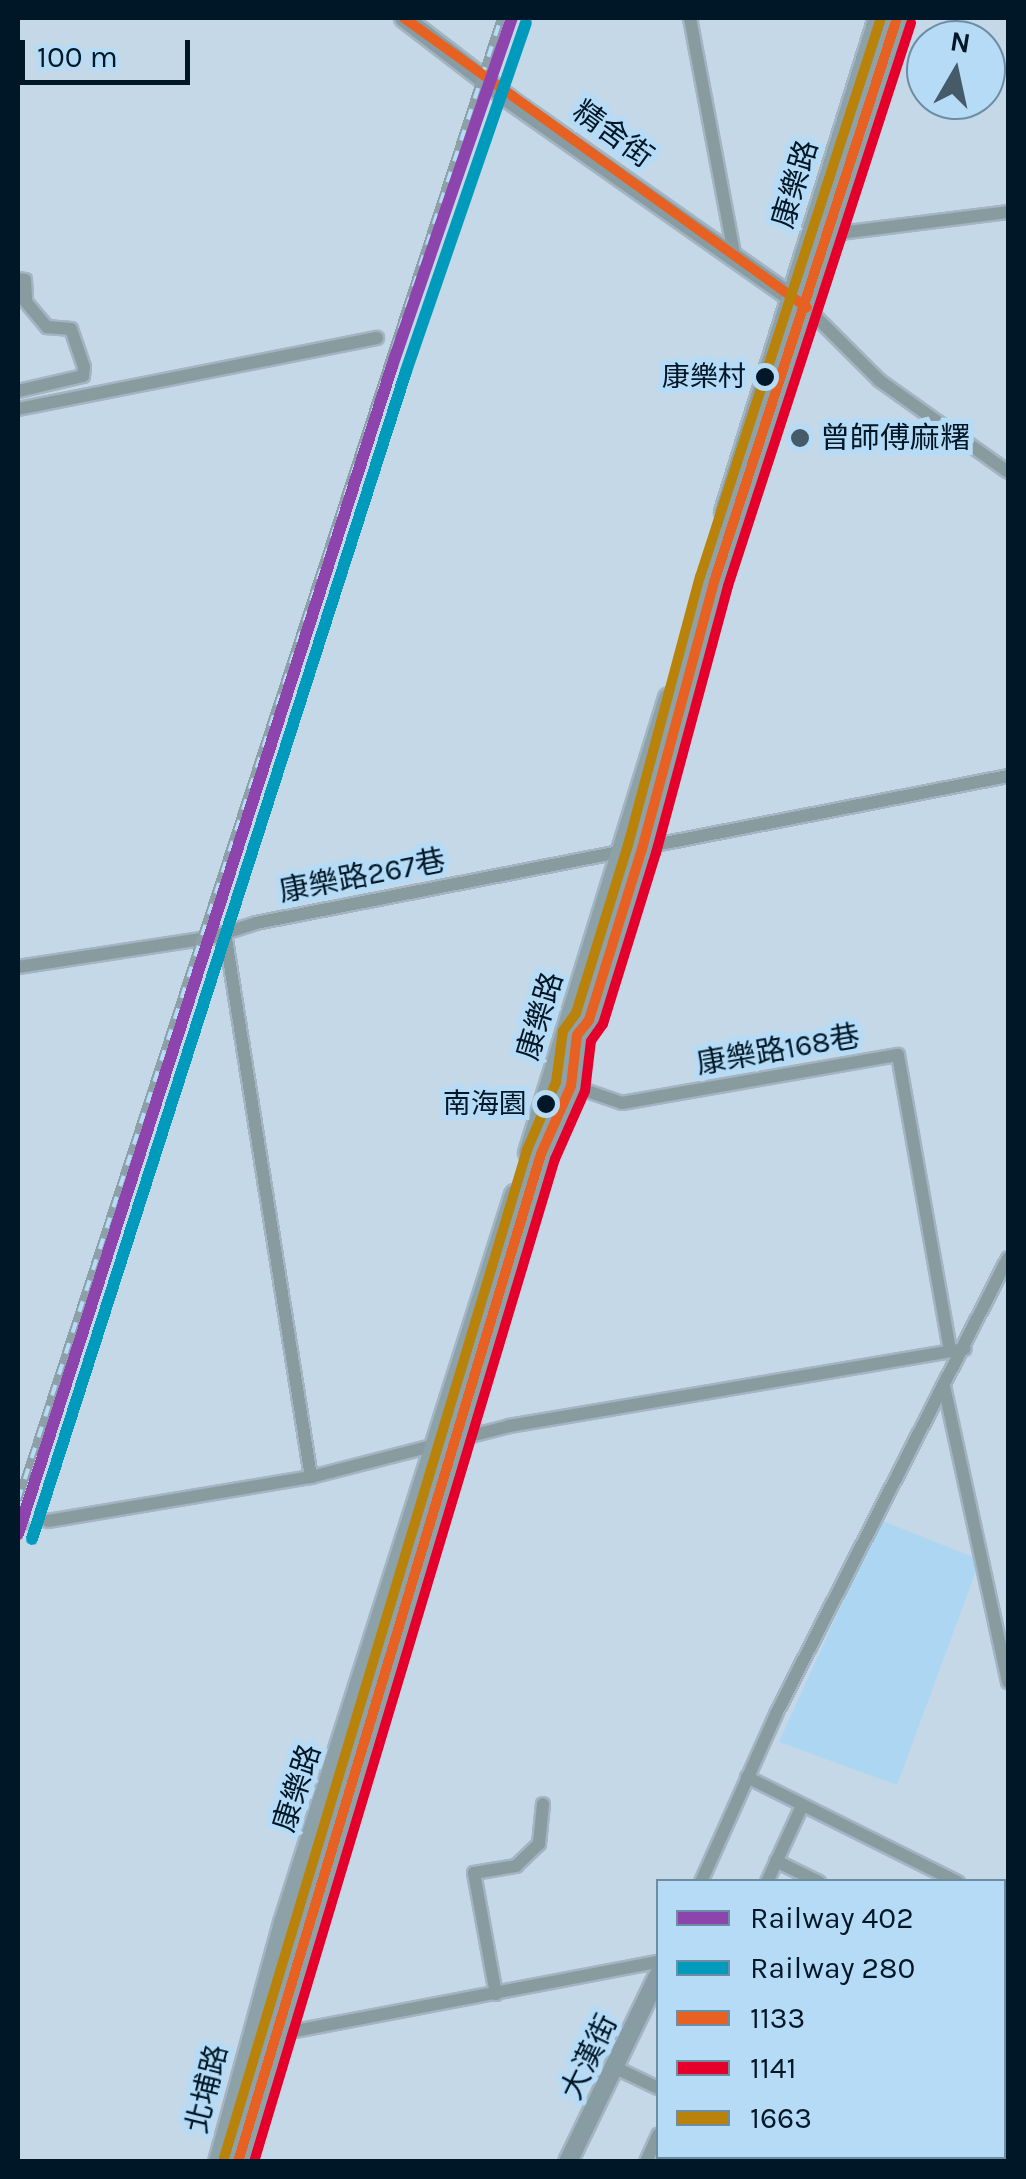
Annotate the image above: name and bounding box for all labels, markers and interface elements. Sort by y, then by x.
scale bar [25,20,195,82]
north arrow [906,20,1006,120]
text: N [948,24,973,60]
text: 100 m [37,39,118,75]
street label: 精舍街 [566,93,660,175]
street label: 康樂路 [765,136,825,232]
place label: 康樂村 [662,360,746,394]
marker: 康樂村 [755,367,775,387]
place label: 曾師傅麻糬 [820,420,970,456]
marker: 曾師傅麻糬 [789,427,811,449]
street label: 康樂路267巷 [276,842,448,910]
street label: 康樂路 [510,968,570,1064]
street label: 康樂路168巷 [693,1018,863,1082]
place label: 南海園 [443,1087,527,1121]
marker: 南海園 [536,1094,556,1114]
street label: 康樂路 [266,1740,328,1836]
legend [656,1879,1006,2159]
text: Railway 402 [750,1900,914,1936]
text: Railway 280 [750,1950,915,1986]
text: 1133 [750,2000,805,2036]
street label: 大漢街 [553,2009,625,2105]
street label: 北埔路 [179,2041,235,2137]
text: 1141 [750,2050,797,2086]
text: 1663 [750,2100,812,2136]

